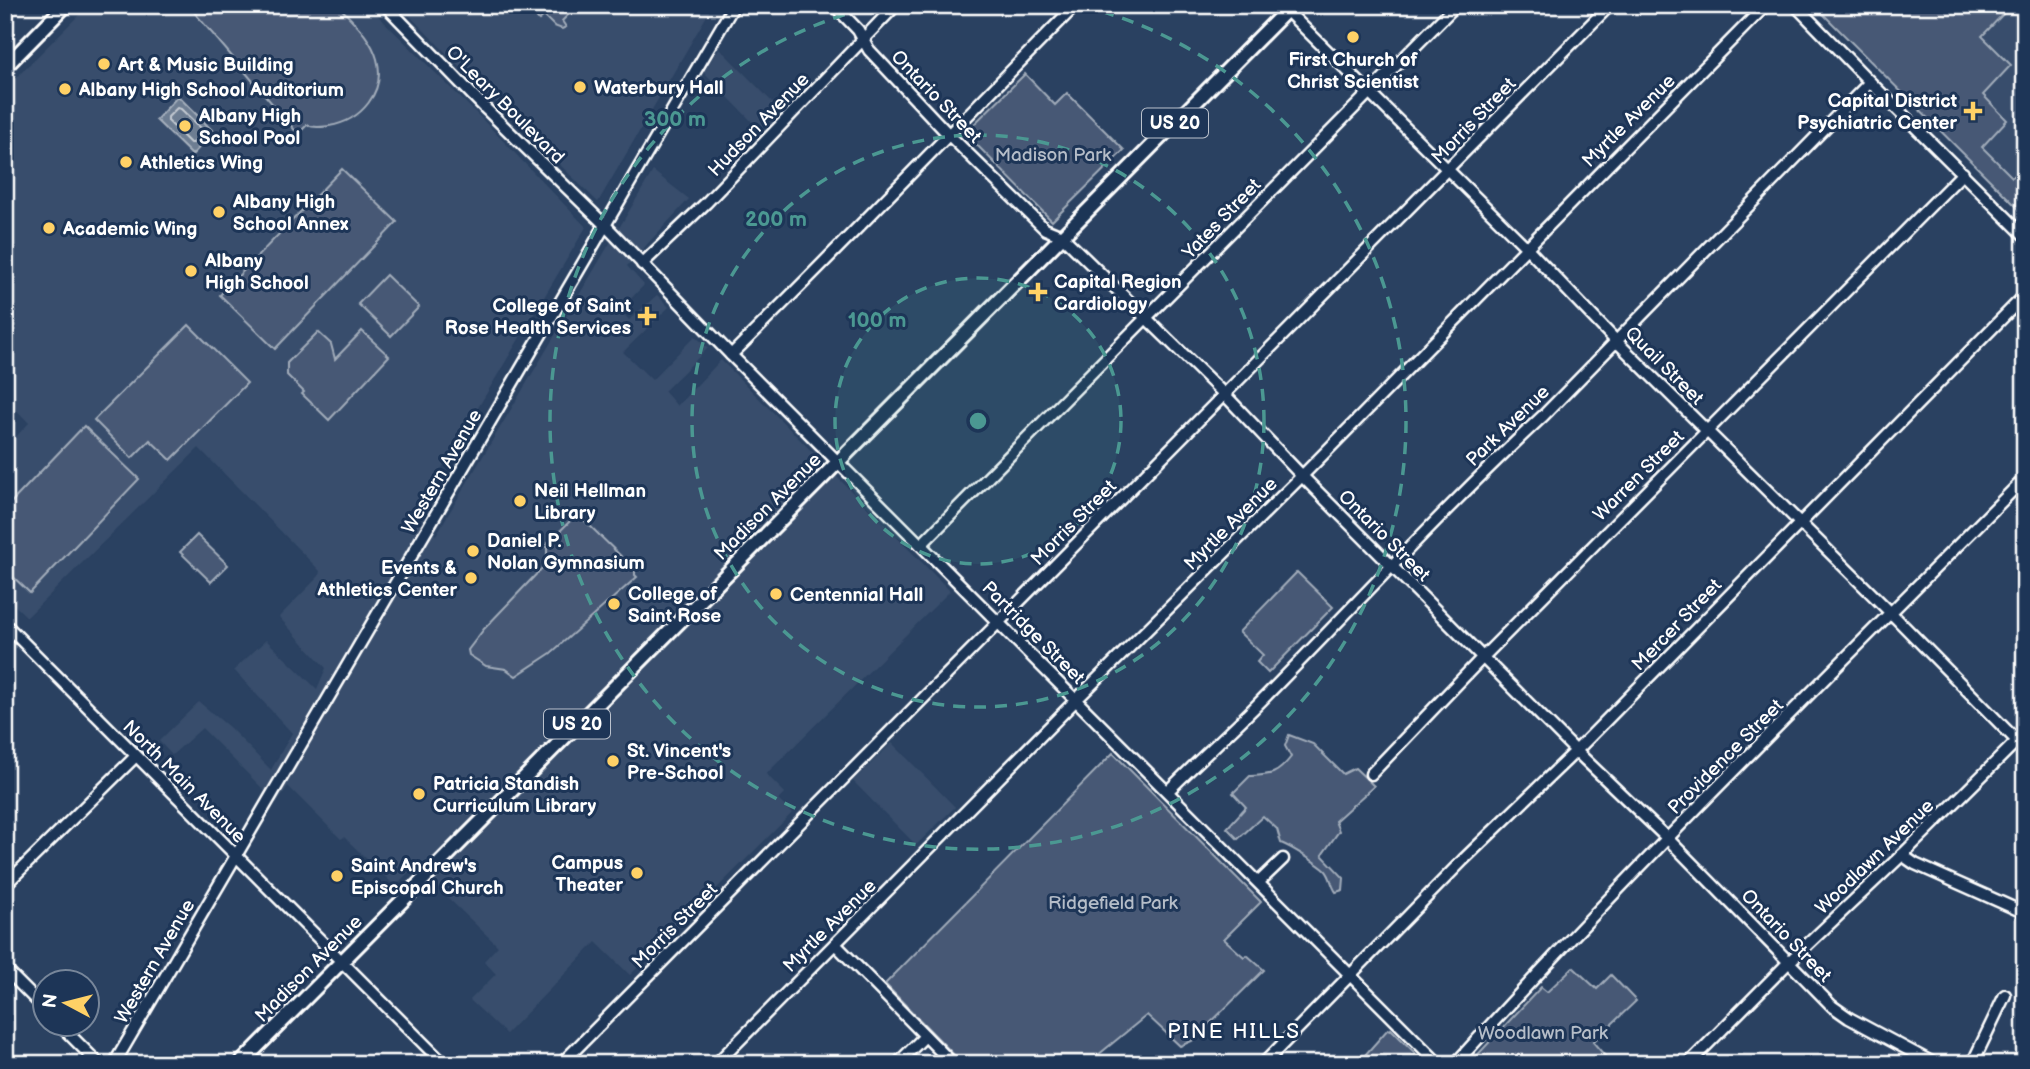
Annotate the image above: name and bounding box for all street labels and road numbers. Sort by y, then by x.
street label: O'Leary Boulevard [441,41,569,169]
street label: Ontario Street [886,46,986,148]
street label: Hudson Avenue [704,68,814,182]
street label: Myrtle Avenue [1578,70,1680,172]
street label: Morris Street [1427,73,1521,169]
road number: US 20 [1142,109,1208,138]
street label: Yates Street [1177,174,1266,265]
street label: Quail Street [1620,322,1708,410]
street label: Park Avenue [1462,381,1555,472]
street label: Western Avenue [397,405,487,538]
street label: Warren Street [1589,426,1689,526]
street label: Madison Avenue [710,449,827,566]
street label: Myrtle Avenue [1180,473,1282,575]
street label: Morris Street [1026,475,1122,571]
street label: Ontario Street [1333,485,1435,587]
street label: Mercer Street [1627,574,1727,676]
street label: Partridge Street [977,577,1089,689]
street label: Providence Street [1664,694,1789,820]
road number: US 20 [544,710,610,738]
street label: North Main Avenue [118,716,250,848]
street label: Woodlawn Avenue [1811,795,1939,920]
street label: Myrtle Avenue [779,875,881,977]
street label: Morris Street [627,878,723,974]
street label: Ontario Street [1736,885,1836,987]
street label: Western Avenue [110,895,200,1028]
street label: Madison Avenue [251,911,368,1028]

